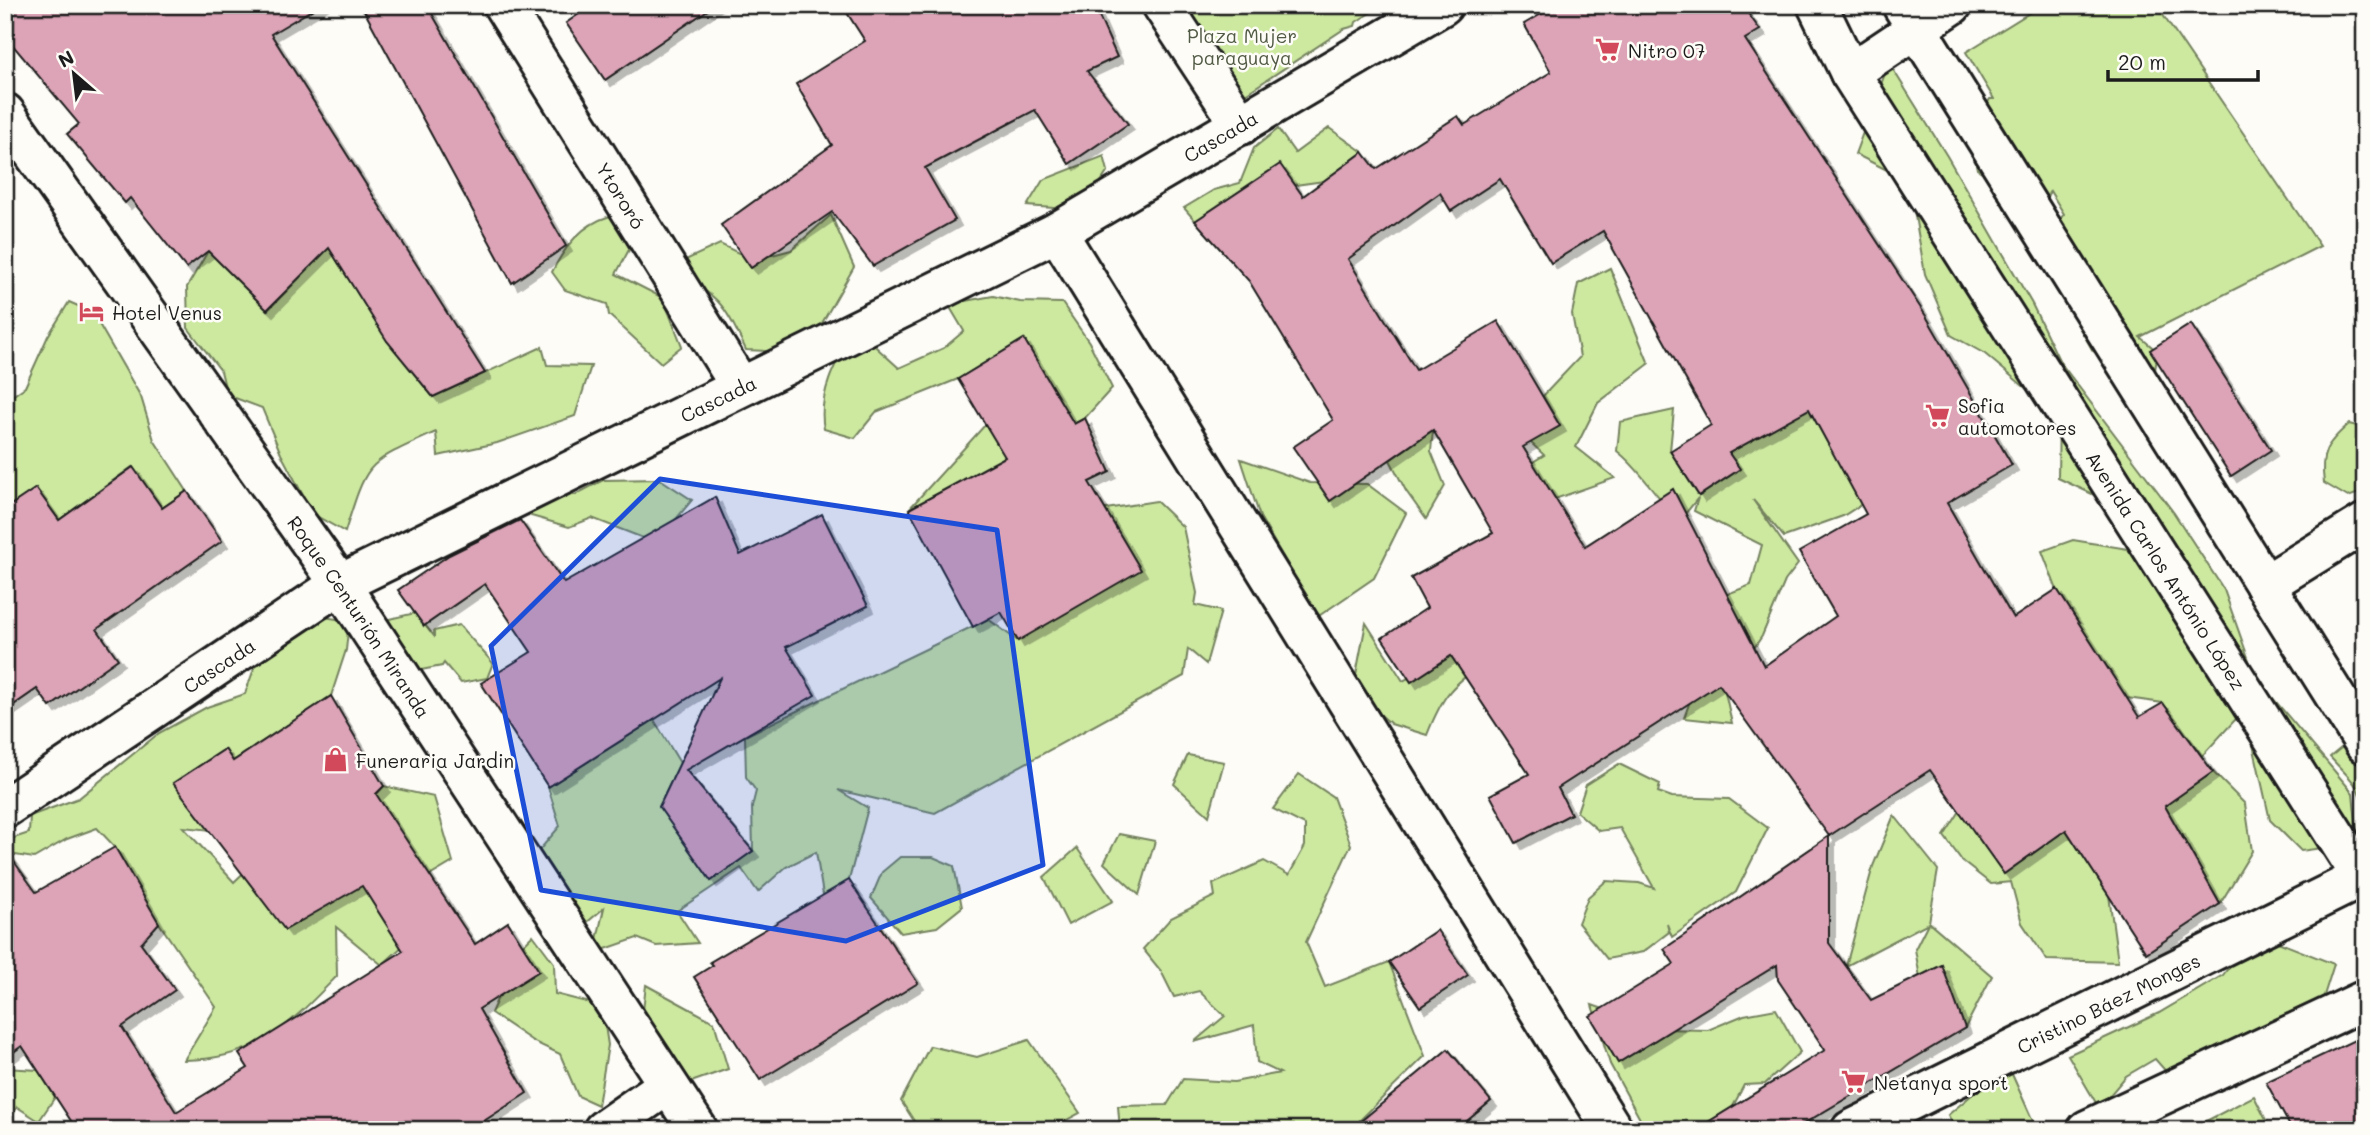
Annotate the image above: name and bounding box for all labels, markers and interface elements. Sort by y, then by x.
park label: Plaza Mujer paraguaya [1187,23,1297,70]
supermarket icon: Nitro 07 [1594,36,1622,64]
north arrow [38,38,108,108]
place label: Nitro 07 [1628,38,1705,63]
scale bar [2108,38,2258,82]
text: N [54,44,78,73]
text: 20 m [2118,48,2166,75]
street label: Cascada [1179,105,1262,168]
street label: Ytororó [591,157,651,233]
hotel icon: Hotel Venus [78,298,106,326]
place label: Hotel Venus [112,300,222,325]
street label: Cascada [676,369,760,428]
place label: Sofia automotores [1958,393,2076,440]
supermarket icon: Sofia automotores [1924,402,1952,430]
street label: Avenida Carlos António López [2081,446,2252,694]
street label: Roque Centurión Miranda [283,510,437,722]
street label: Cascada [178,632,259,698]
shop icon: Funeraria Jardin [322,746,350,774]
place label: Funeraria Jardin [356,748,514,773]
street label: Cristino Báez Monges [2012,947,2204,1059]
supermarket icon: Netanya sport [1840,1068,1868,1096]
place label: Netanya sport [1874,1070,2008,1095]

